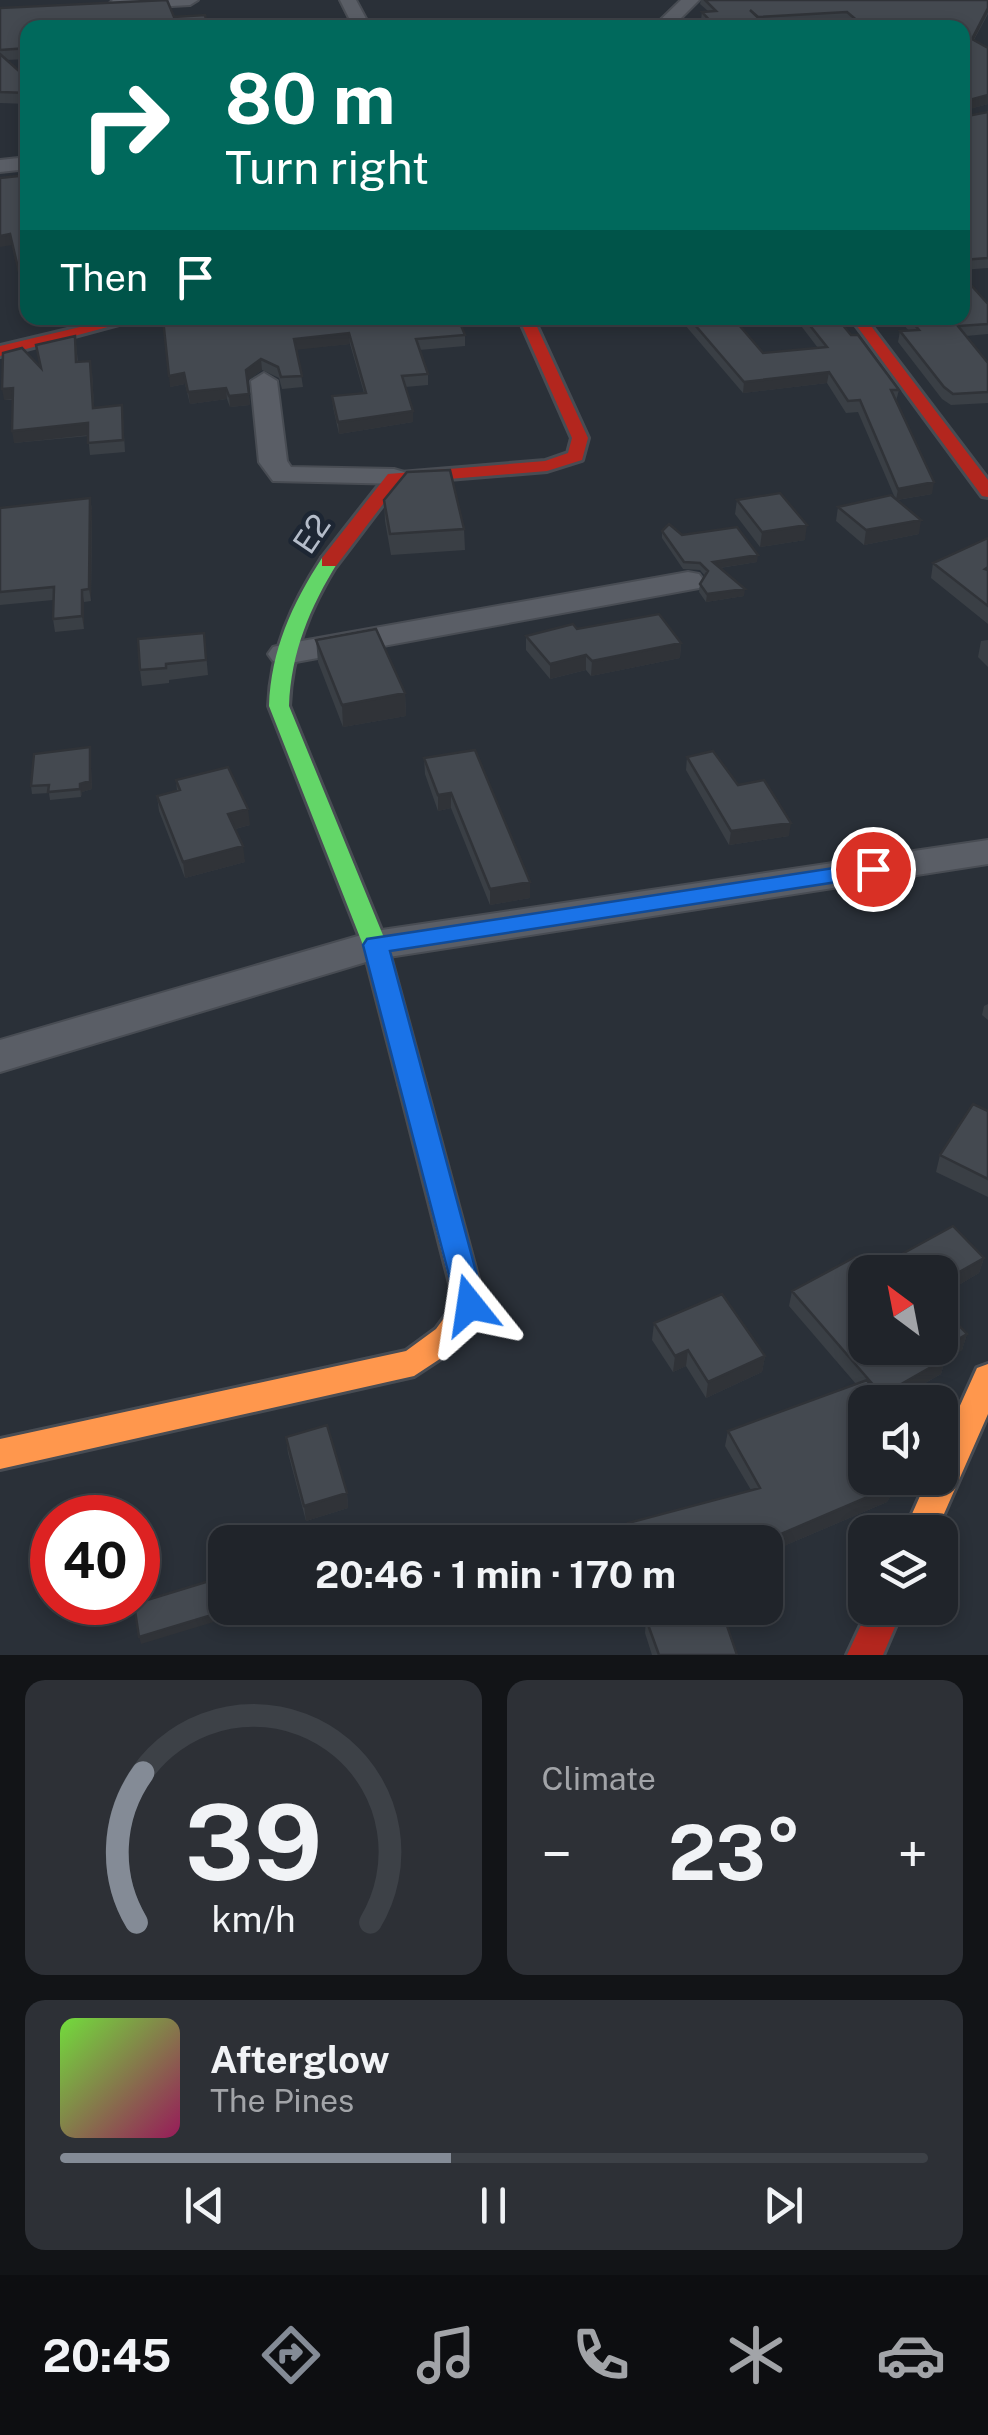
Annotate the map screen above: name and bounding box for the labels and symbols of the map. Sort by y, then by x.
street label: E2 [285,507,338,560]
pin [831,827,916,912]
position arrow [418,1253,522,1357]
north arrow [848,1255,958,1365]
speed limit sign: 40 [30,1495,160,1625]

